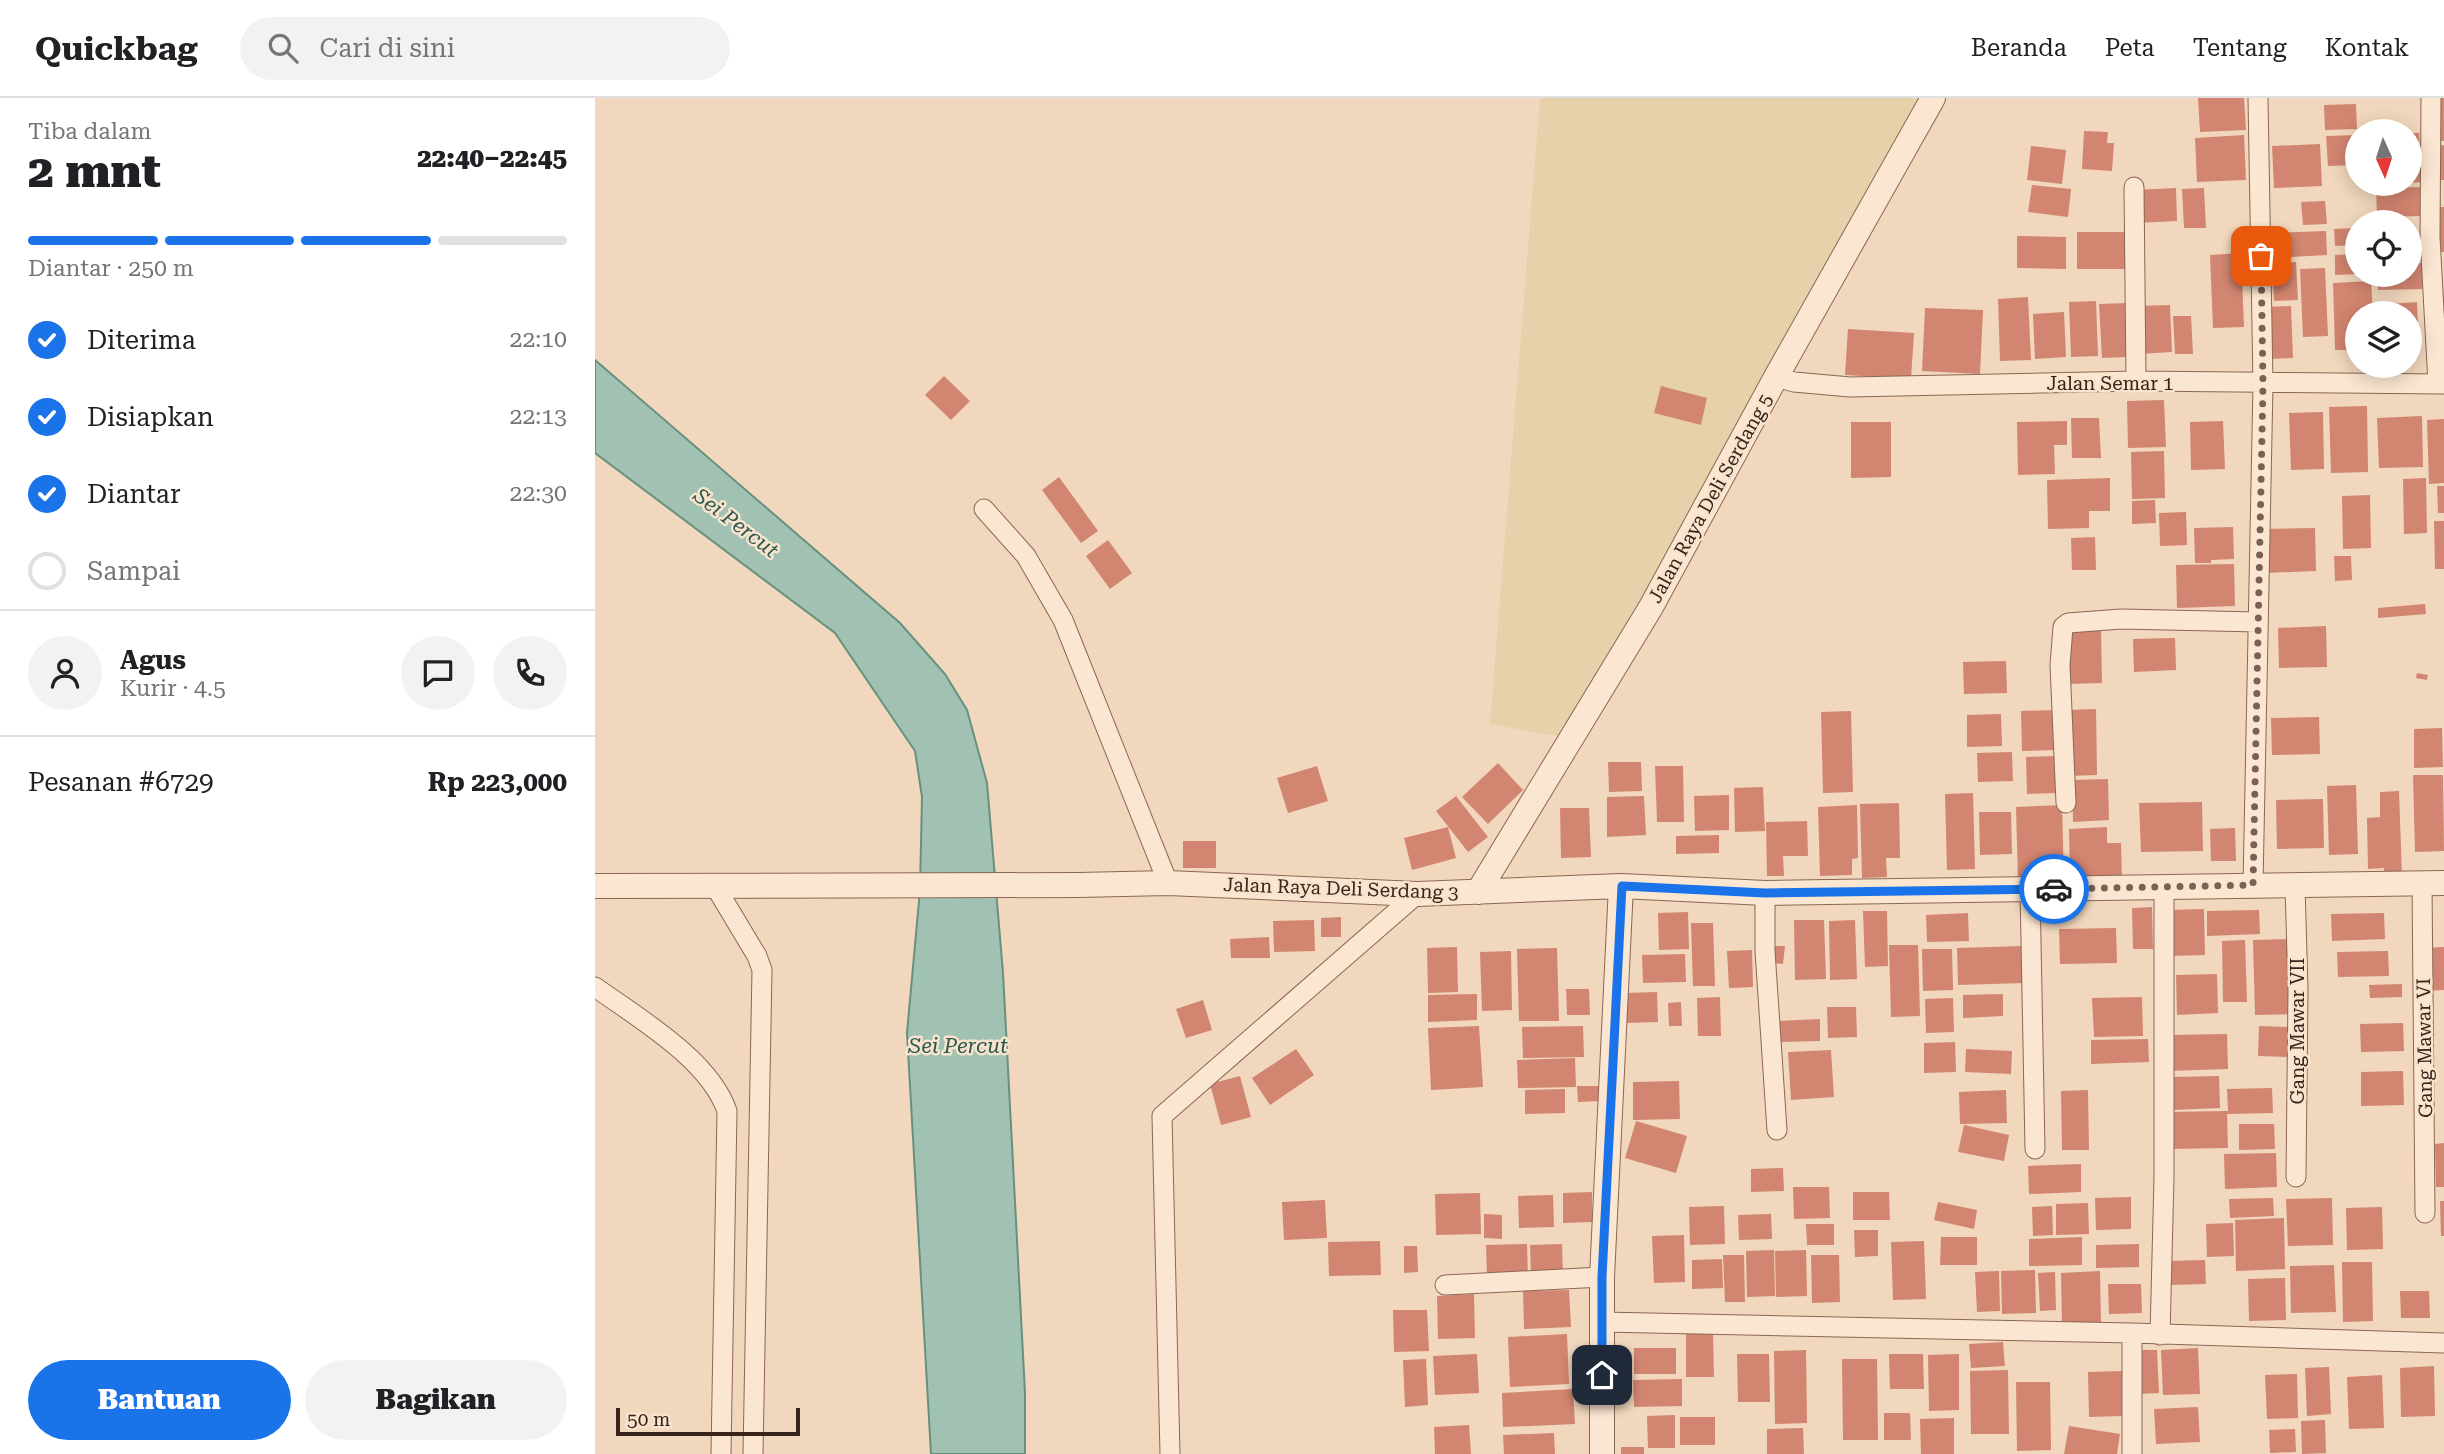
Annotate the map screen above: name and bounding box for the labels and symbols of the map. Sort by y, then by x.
north arrow [2345,119,2422,196]
pin [2231,226,2291,286]
street label: Jalan Semar 1 [2046,372,2174,395]
street label: Jalan Raya Deli Serdang 5 [1643,390,1778,607]
water label: Sei Percut [688,483,783,563]
courier [2019,854,2089,924]
street label: Jalan Raya Deli Serdang 3 [1223,873,1459,904]
street label: Gang Mawar VII [2286,958,2309,1104]
street label: Gang Mawar VI [2412,978,2437,1118]
water label: Sei Percut [907,1034,1008,1058]
pin [1572,1345,1632,1405]
scale bar [616,1405,800,1437]

